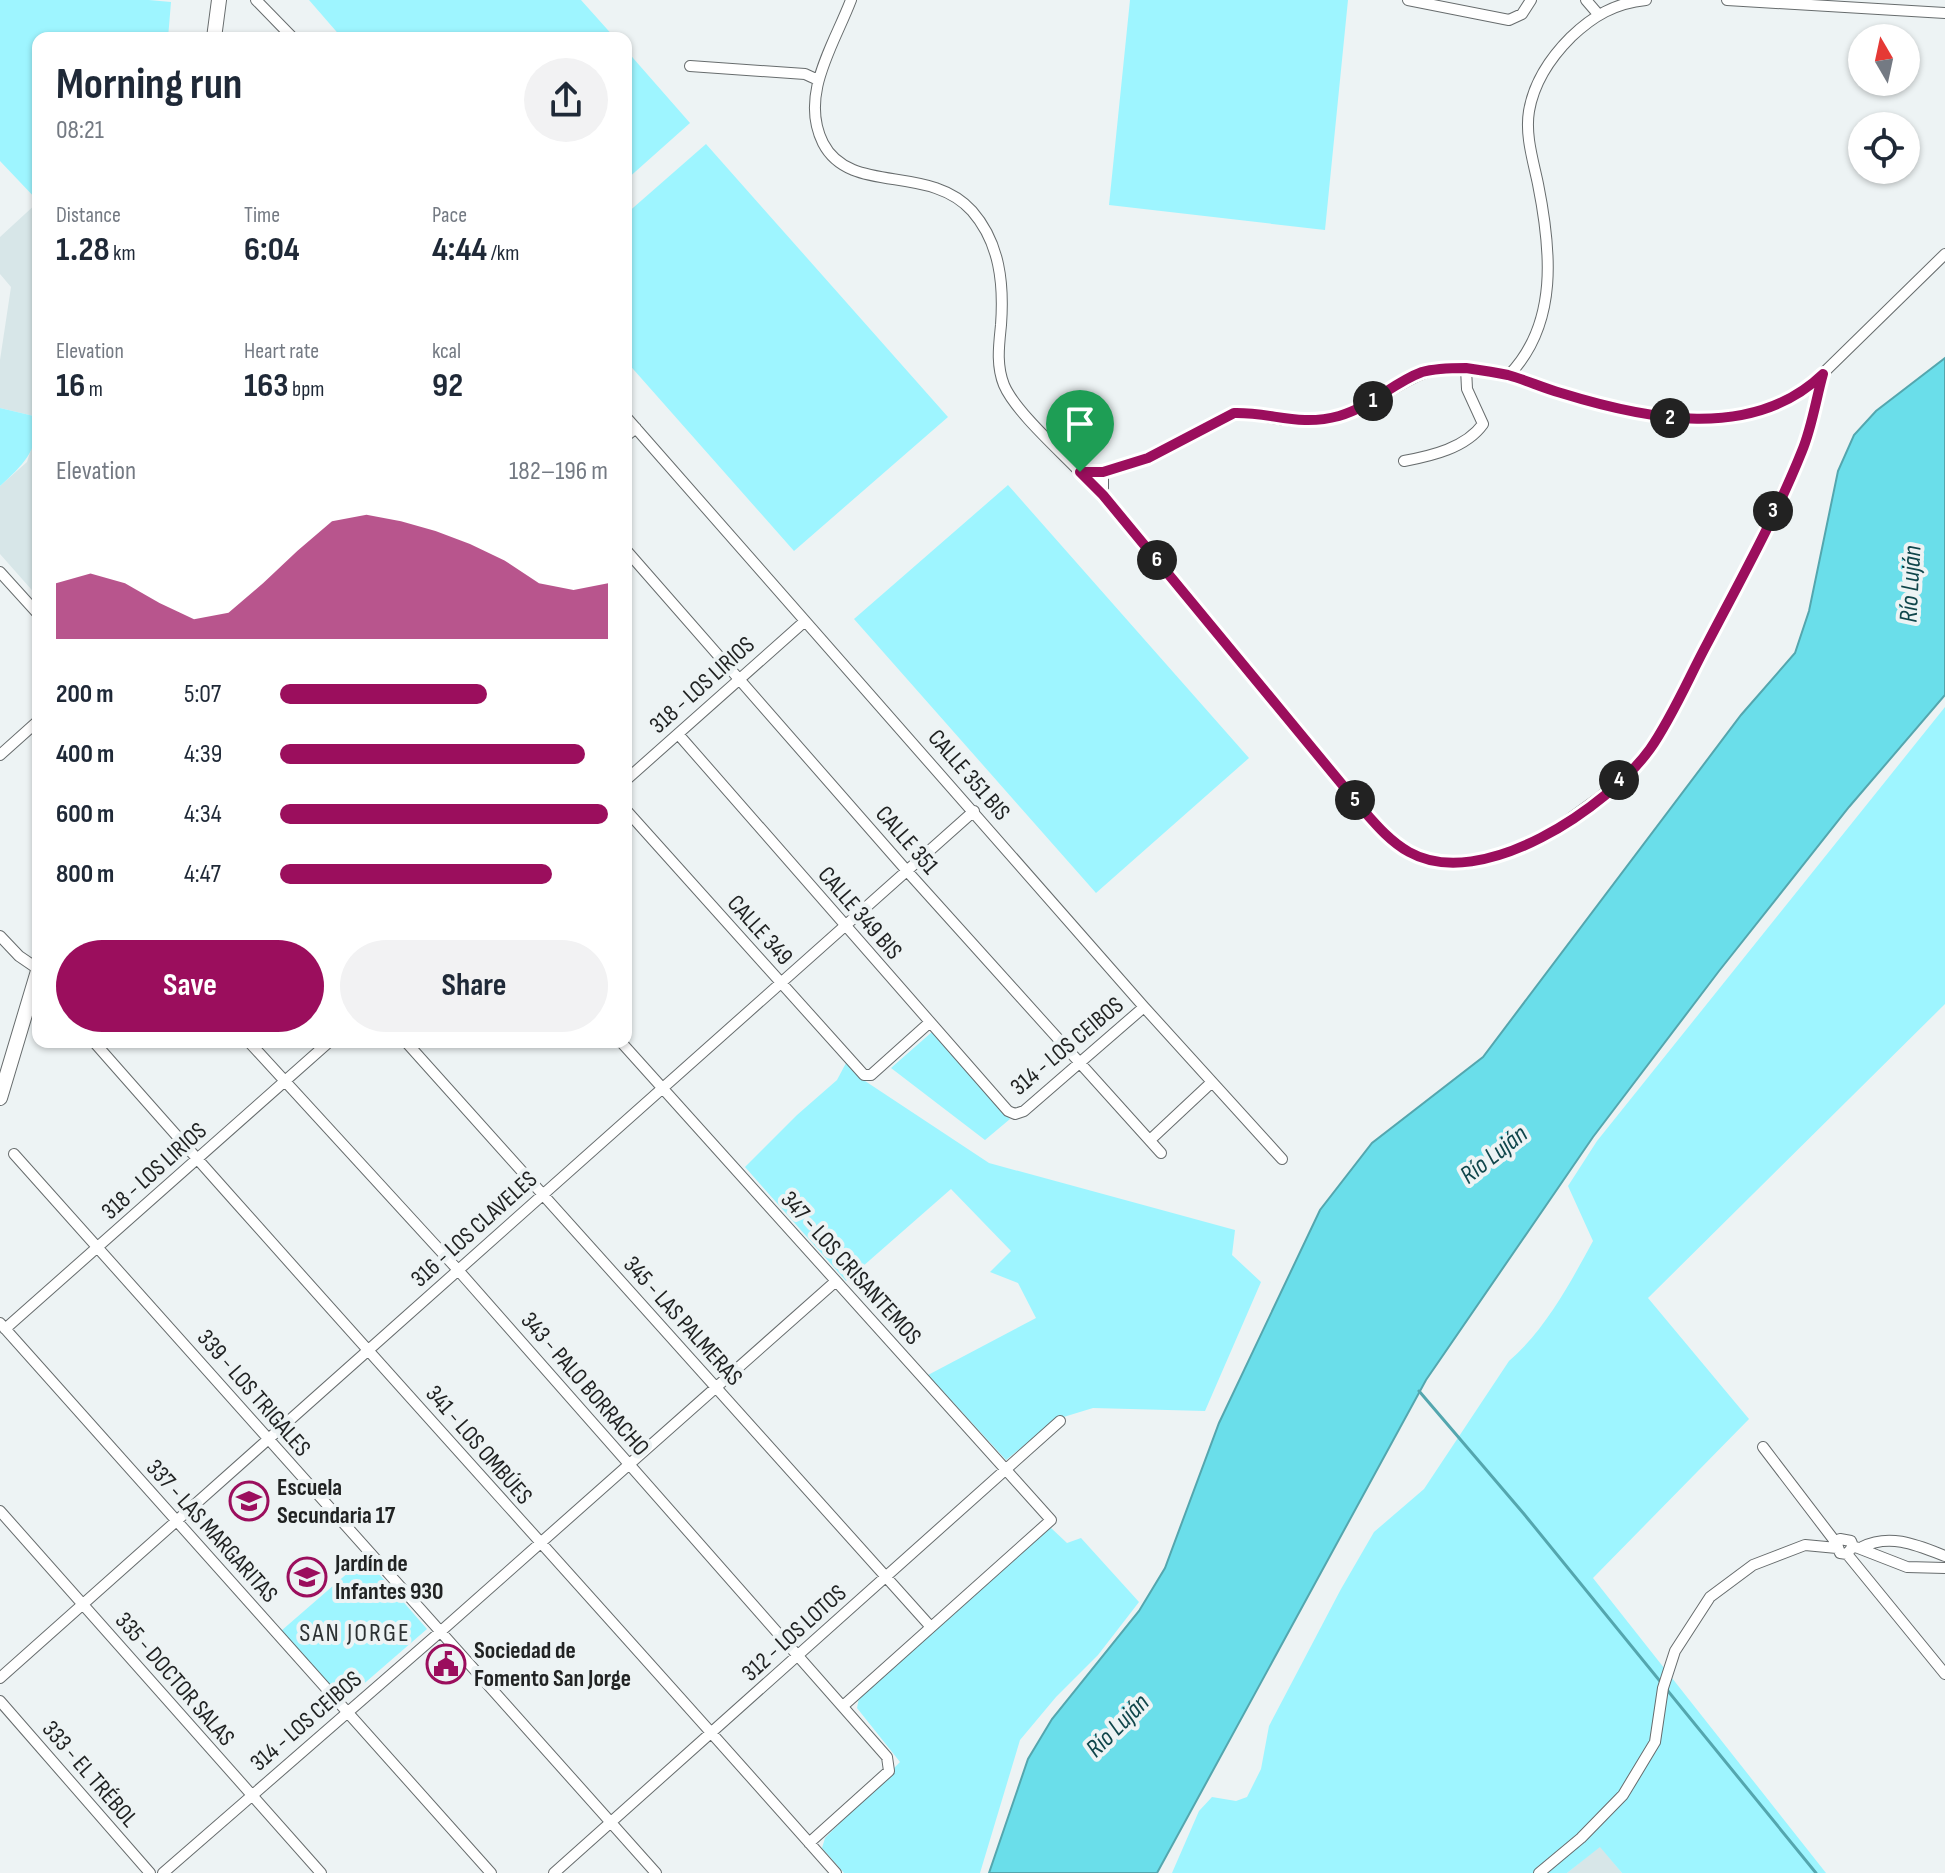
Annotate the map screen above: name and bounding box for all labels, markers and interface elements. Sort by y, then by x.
north arrow [1848,24,1920,96]
map controls [1848,24,1920,184]
text: Morning run [56,58,242,111]
button: share [524,58,608,142]
button: locate [1848,112,1920,184]
text: 08:21 [56,115,104,146]
text: Distance [56,202,121,229]
text: Time [244,202,280,229]
text: Pace [432,202,467,229]
text: 1.28 [56,229,110,270]
text: 6:04 [244,229,300,270]
text: 4:44 [432,229,487,270]
text: km [110,240,136,267]
text: /km [487,240,519,267]
text: Elevation [56,338,124,365]
text: Heart rate [244,338,319,365]
text: kcal [432,338,461,365]
text: 16 [56,365,85,406]
text: 163 [244,365,289,406]
text: 92 [432,365,463,406]
text: m [85,376,103,403]
text: bpm [289,376,324,403]
pin: 1 [1353,381,1393,421]
text: 1 [1369,387,1377,414]
pin [1046,390,1114,472]
pin: 2 [1650,398,1690,438]
icon: arrive [1058,402,1102,446]
text: 2 [1665,404,1675,431]
text: Elevation [56,456,136,487]
text: 182–196 m [509,456,608,487]
pin: 3 [1753,491,1793,531]
text: 3 [1768,497,1778,524]
pin: 6 [1137,540,1177,580]
water label: Río Luján [1894,545,1929,623]
text: 6 [1152,546,1162,573]
street label: 318 - LOS LIRIOS [644,630,760,740]
text: 200 m [56,679,113,710]
text: 5:07 [184,679,221,710]
street label: CALLE 351 BIS [922,724,1016,826]
text: 400 m [56,739,114,770]
text: 4:39 [184,739,222,770]
pin: 4 [1599,760,1639,800]
text: 4 [1614,766,1624,793]
pin: 5 [1335,780,1375,820]
text: 5 [1350,786,1360,813]
text: 600 m [56,799,114,830]
text: 4:34 [184,799,222,830]
street label: CALLE 351 [869,800,945,881]
text: 800 m [56,859,114,890]
text: 4:47 [184,859,221,890]
street label: CALLE 349 BIS [812,861,908,965]
street label: CALLE 349 [721,889,799,971]
button: Save [56,940,324,1032]
button: Share [340,940,608,1032]
street label: 314 - LOS CEIBOS [1005,990,1129,1102]
street label: 318 - LOS LIRIOS [96,1116,212,1226]
water label: Río Luján [1454,1119,1534,1191]
street label: 316 - LOS CLAVELES [405,1165,543,1293]
street label: 347 - LOS CRISANTEMOS [774,1185,928,1351]
street label: 345 - LAS PALMERAS [617,1250,749,1392]
street label: 343 - PALO BORRACHO [515,1306,655,1462]
street label: 339 - LOS TRIGALES [191,1324,317,1462]
street label: 341 - LOS OMBÚES [419,1380,539,1510]
street label: 337 - LAS MARGARITAS [140,1453,284,1609]
place label: Escuela Secundaria 17 [277,1473,396,1530]
school or university icon: Escuela Secundaria 17 [228,1480,270,1522]
place label: Jardín de Infantes 930 [334,1549,443,1606]
school or university icon: Jardín de Infantes 930 [286,1556,328,1598]
street label: 312 - LOS LOTOS [736,1579,852,1687]
street label: 335 - DOCTOR SALAS [109,1606,241,1752]
district label: SAN JORGE [299,1618,411,1649]
place label: Sociedad de Fomento San Jorge [474,1636,631,1693]
public building icon: Sociedad de Fomento San Jorge [425,1643,467,1685]
street label: 314 - LOS CEIBOS [244,1665,368,1777]
water label: Río Luján [1080,1688,1156,1764]
street label: 333 - EL TRÉBOL [36,1715,144,1833]

